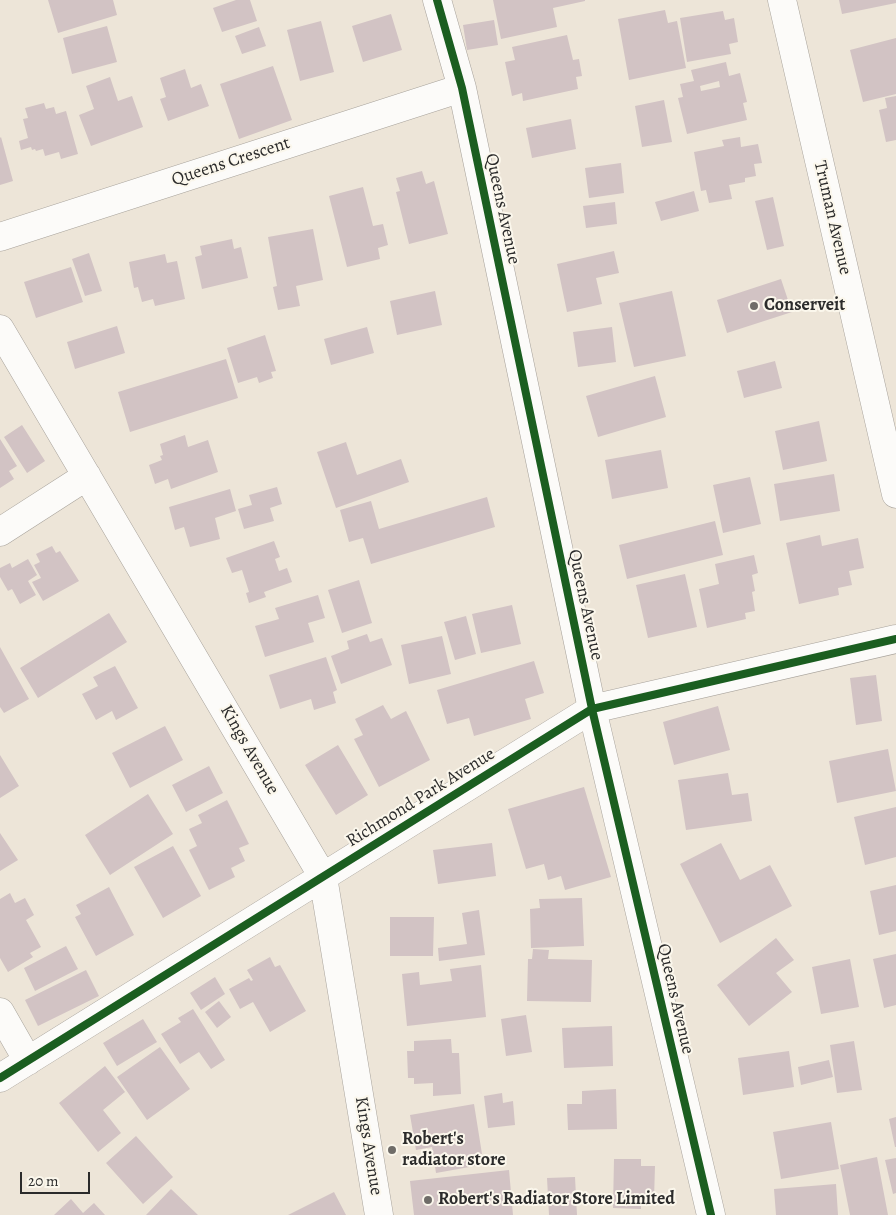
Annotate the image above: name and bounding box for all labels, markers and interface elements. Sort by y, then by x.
street label: Queens Crescent [169,133,293,191]
street label: Queens Avenue [480,152,524,266]
street label: Truman Avenue [808,159,856,277]
place label: Conserveit [764,295,845,317]
marker: Conserveit [748,300,760,312]
street label: Queens Avenue [563,548,607,662]
street label: Kings Avenue [215,701,283,799]
street label: Richmond Park Avenue [343,743,499,853]
street label: Queens Avenue [652,942,698,1056]
street label: Kings Avenue [350,1095,386,1197]
place label: Robert's radiator store [402,1129,505,1172]
marker: Robert's radiator store [386,1144,398,1156]
scale bar [22,1162,92,1194]
text: 20 m [28,1171,59,1191]
place label: Robert's Radiator Store Limited [438,1189,675,1211]
marker: Robert's Radiator Store Limited [422,1194,434,1206]

